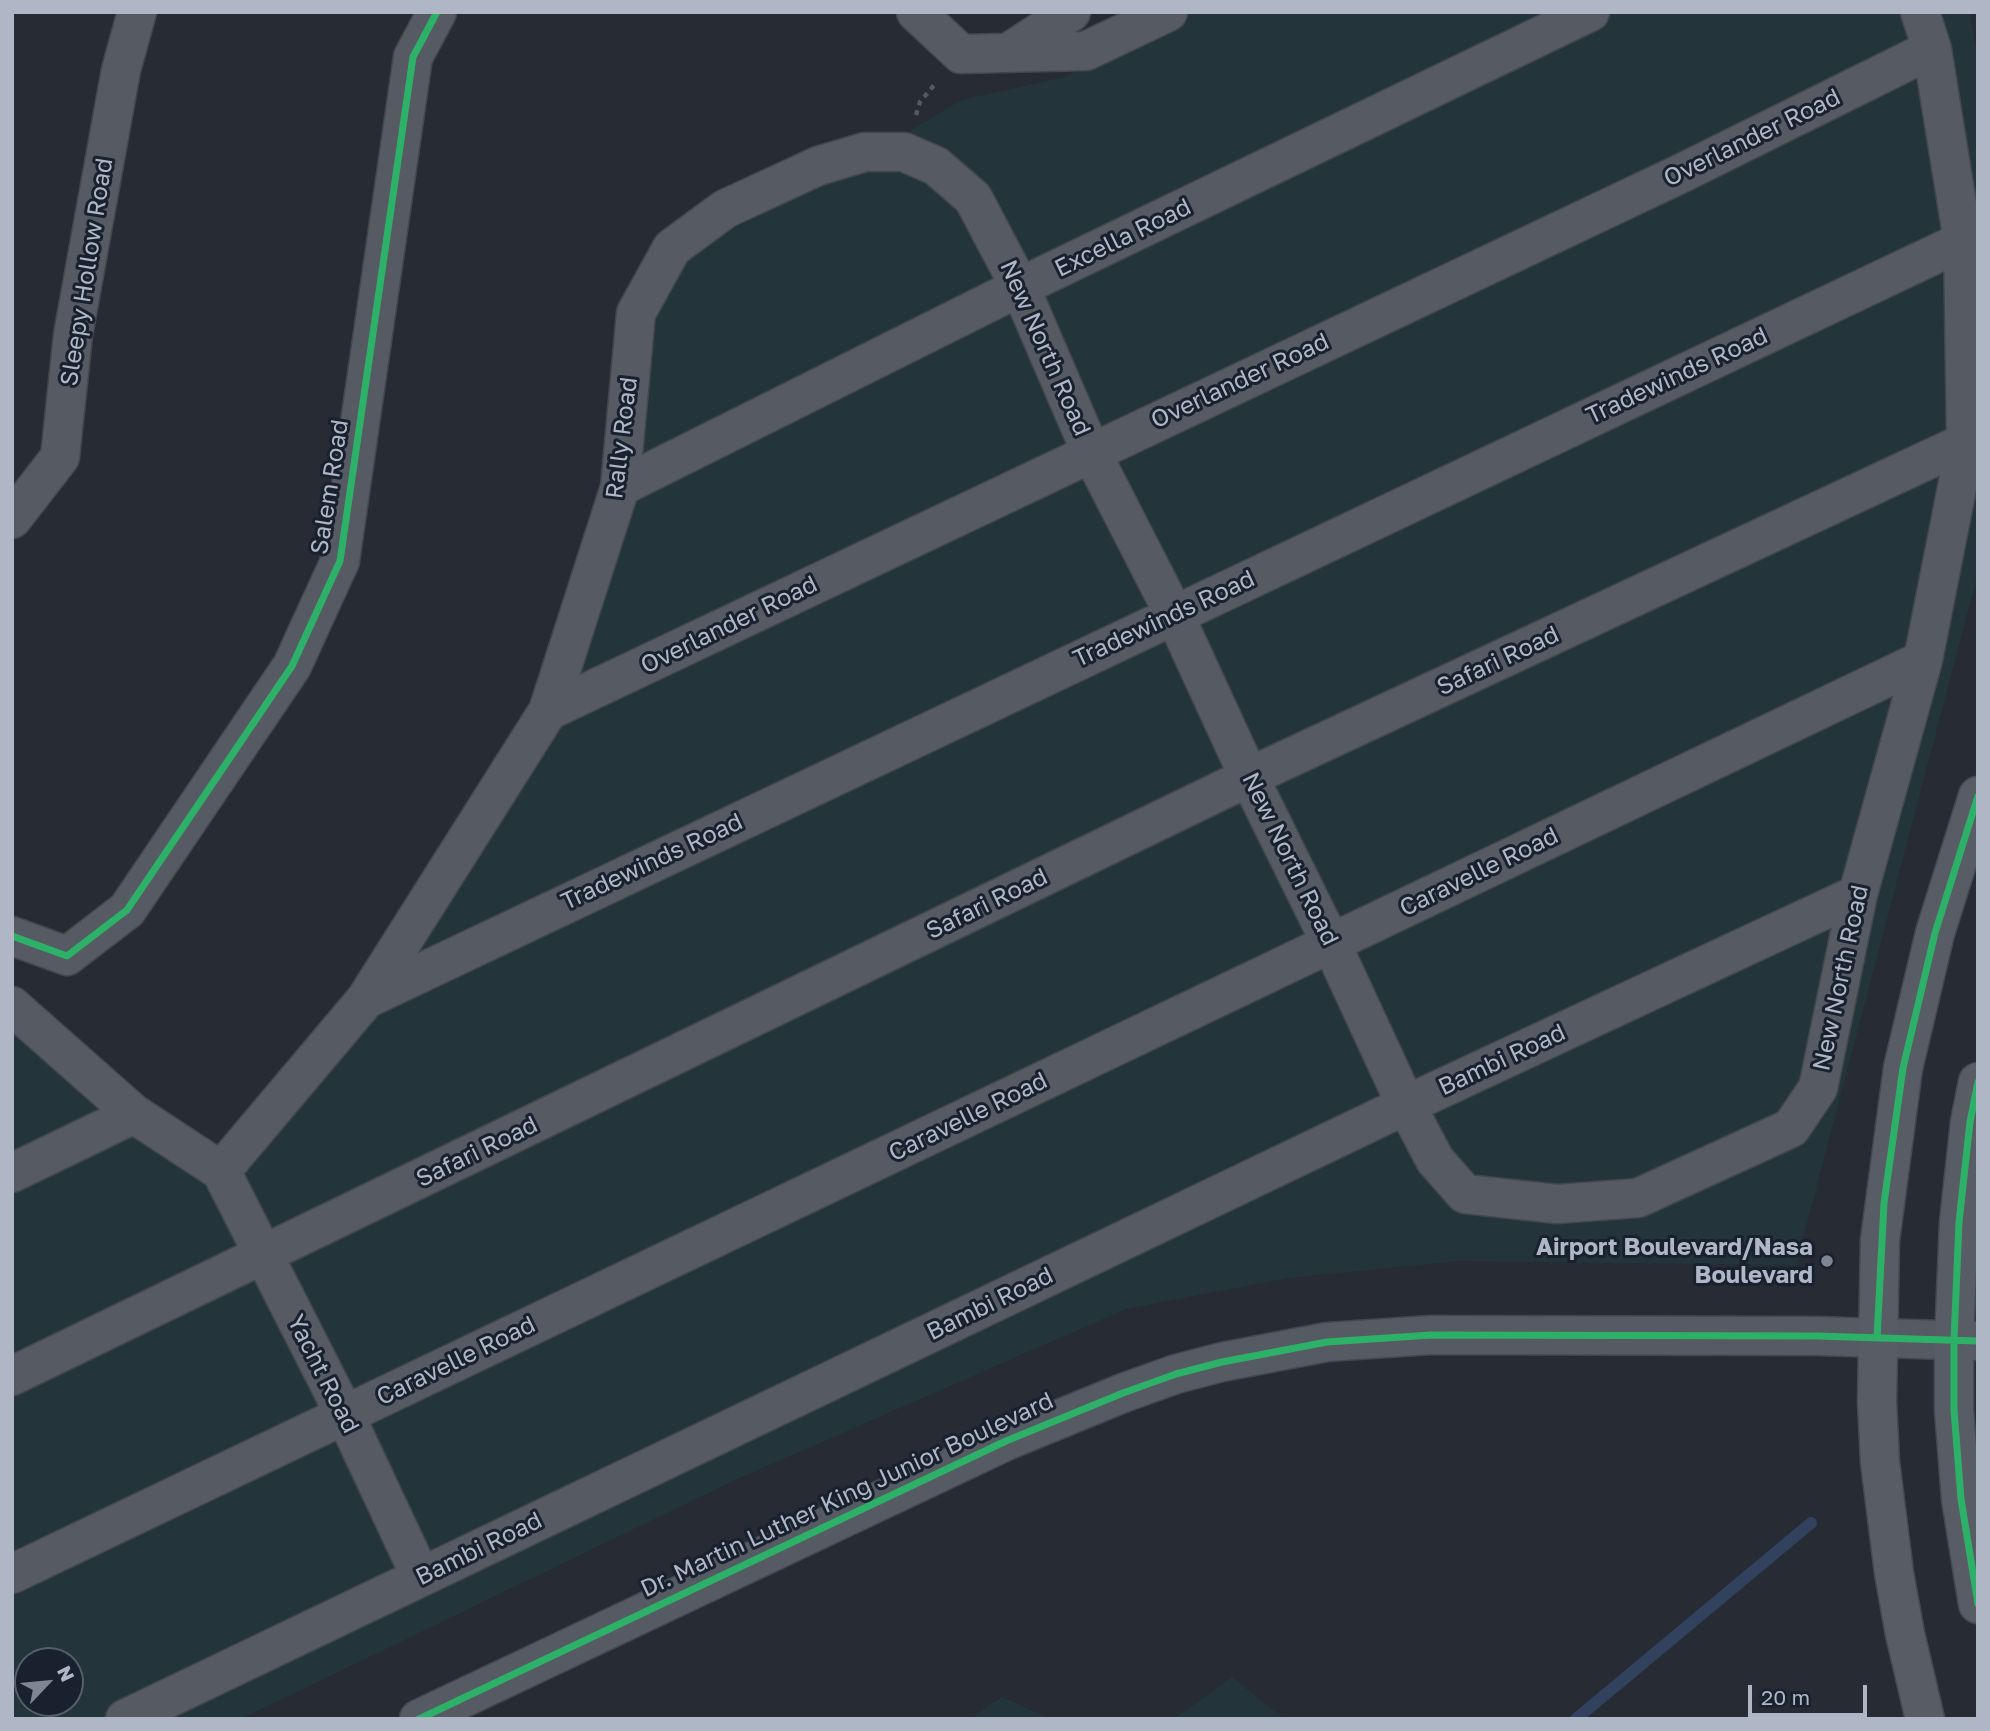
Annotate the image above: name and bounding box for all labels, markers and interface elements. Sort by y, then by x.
street label: Overlander Road [1659,83,1845,193]
street label: Sleepy Hollow Road [55,156,119,388]
street label: Excella Road [1050,193,1196,283]
street label: New North Road [993,256,1097,440]
street label: Tradewinds Road [1582,321,1772,431]
street label: Overlander Road [1147,327,1333,435]
street label: Rally Road [600,375,644,501]
street label: Salem Road [305,417,355,557]
street label: Tradewinds Road [1069,564,1259,674]
street label: Overlander Road [636,570,822,680]
street label: Safari Road [1432,620,1564,702]
street label: New North Road [1236,768,1344,950]
street label: Tradewinds Road [557,807,747,917]
street label: Caravelle Road [1395,821,1563,923]
street label: Safari Road [922,862,1052,946]
street label: New North Road [1807,883,1875,1073]
street label: Bambi Road [1434,1018,1570,1102]
street label: Caravelle Road [884,1066,1052,1168]
street label: Safari Road [412,1110,542,1194]
place label: Airport Boulevard/Nasa Boulevard [1536,1233,1813,1289]
marker: Airport Boulevard/Nasa Boulevard [1819,1253,1835,1269]
street label: Bambi Road [922,1261,1058,1347]
street label: Yacht Road [281,1310,365,1438]
street label: Caravelle Road [372,1310,540,1412]
street label: Dr. Martin Luther King Junior Boulevard [636,1386,1058,1604]
street label: Bambi Road [411,1506,547,1592]
north arrow [14,1647,84,1717]
text: N [53,1662,80,1685]
scale bar [1752,1672,1871,1716]
text: 20 m [1761,1684,1810,1710]

